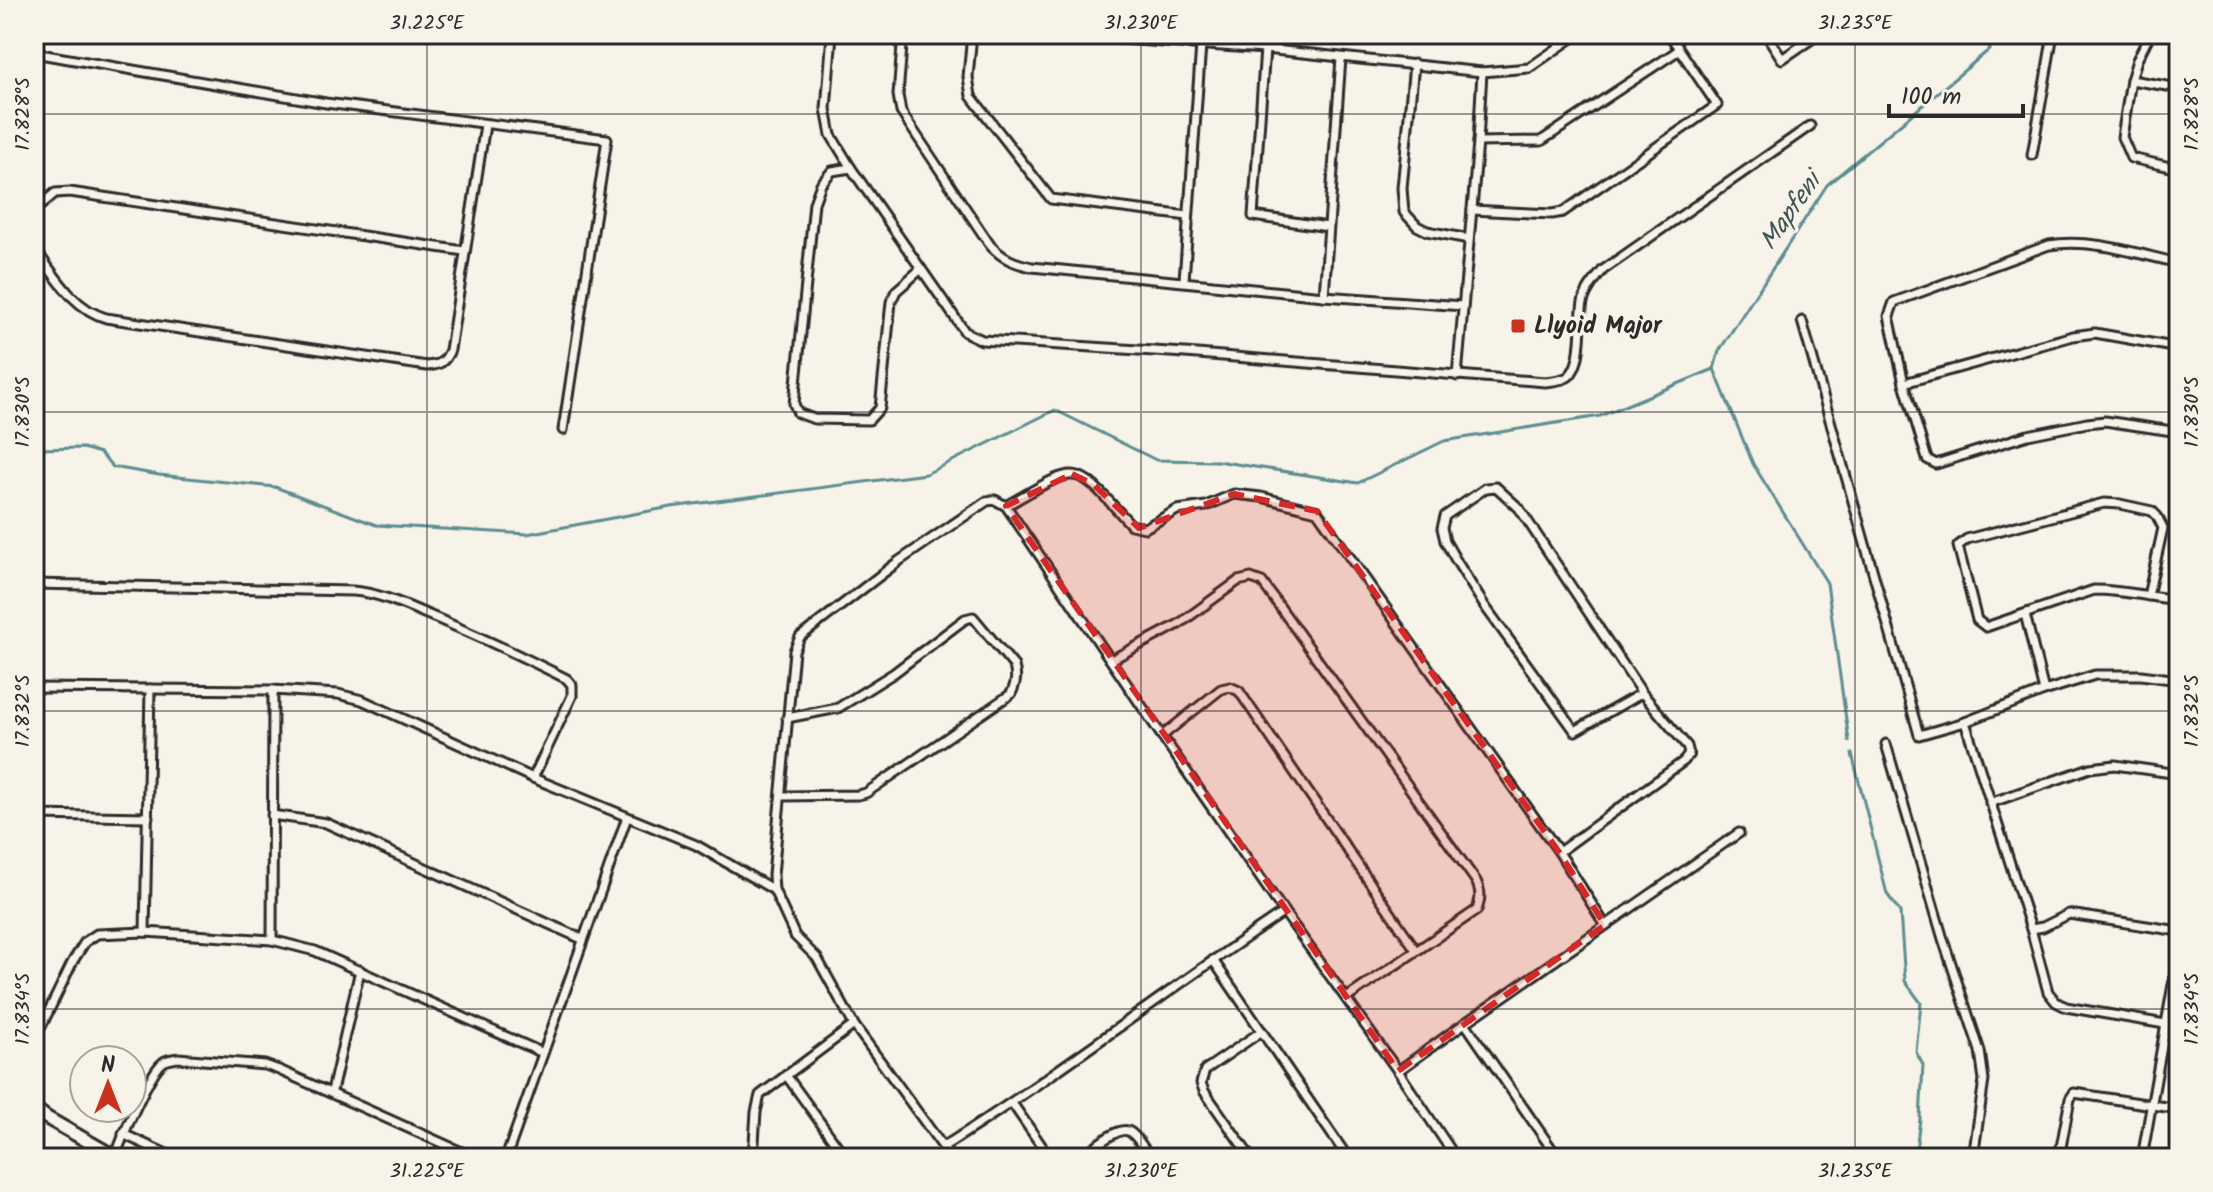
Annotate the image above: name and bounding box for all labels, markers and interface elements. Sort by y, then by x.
text: 31.225°E [390,8,466,40]
text: 31.230°E [1104,8,1179,40]
text: 31.235°E [1818,8,1894,40]
scale bar [1889,68,2023,118]
text: 17.828°S [8,77,40,151]
text: 17.828°S [2177,77,2209,151]
text: 100 m [1901,78,1961,117]
water label: Mapfeni [1749,160,1836,260]
place label: Llyoid Major [1534,307,1663,346]
marker: Llyoid Major [1509,317,1527,335]
text: 17.830°S [8,376,40,448]
text: 17.830°S [2177,376,2209,448]
text: 17.832°S [8,674,40,747]
text: 17.832°S [2177,674,2209,747]
text: 17.834°S [8,973,40,1045]
text: 17.834°S [2177,973,2209,1045]
north arrow [68,1044,148,1124]
text: N [101,1049,115,1084]
text: 31.225°E [390,1156,466,1188]
text: 31.230°E [1104,1156,1179,1188]
text: 31.235°E [1818,1156,1894,1188]

